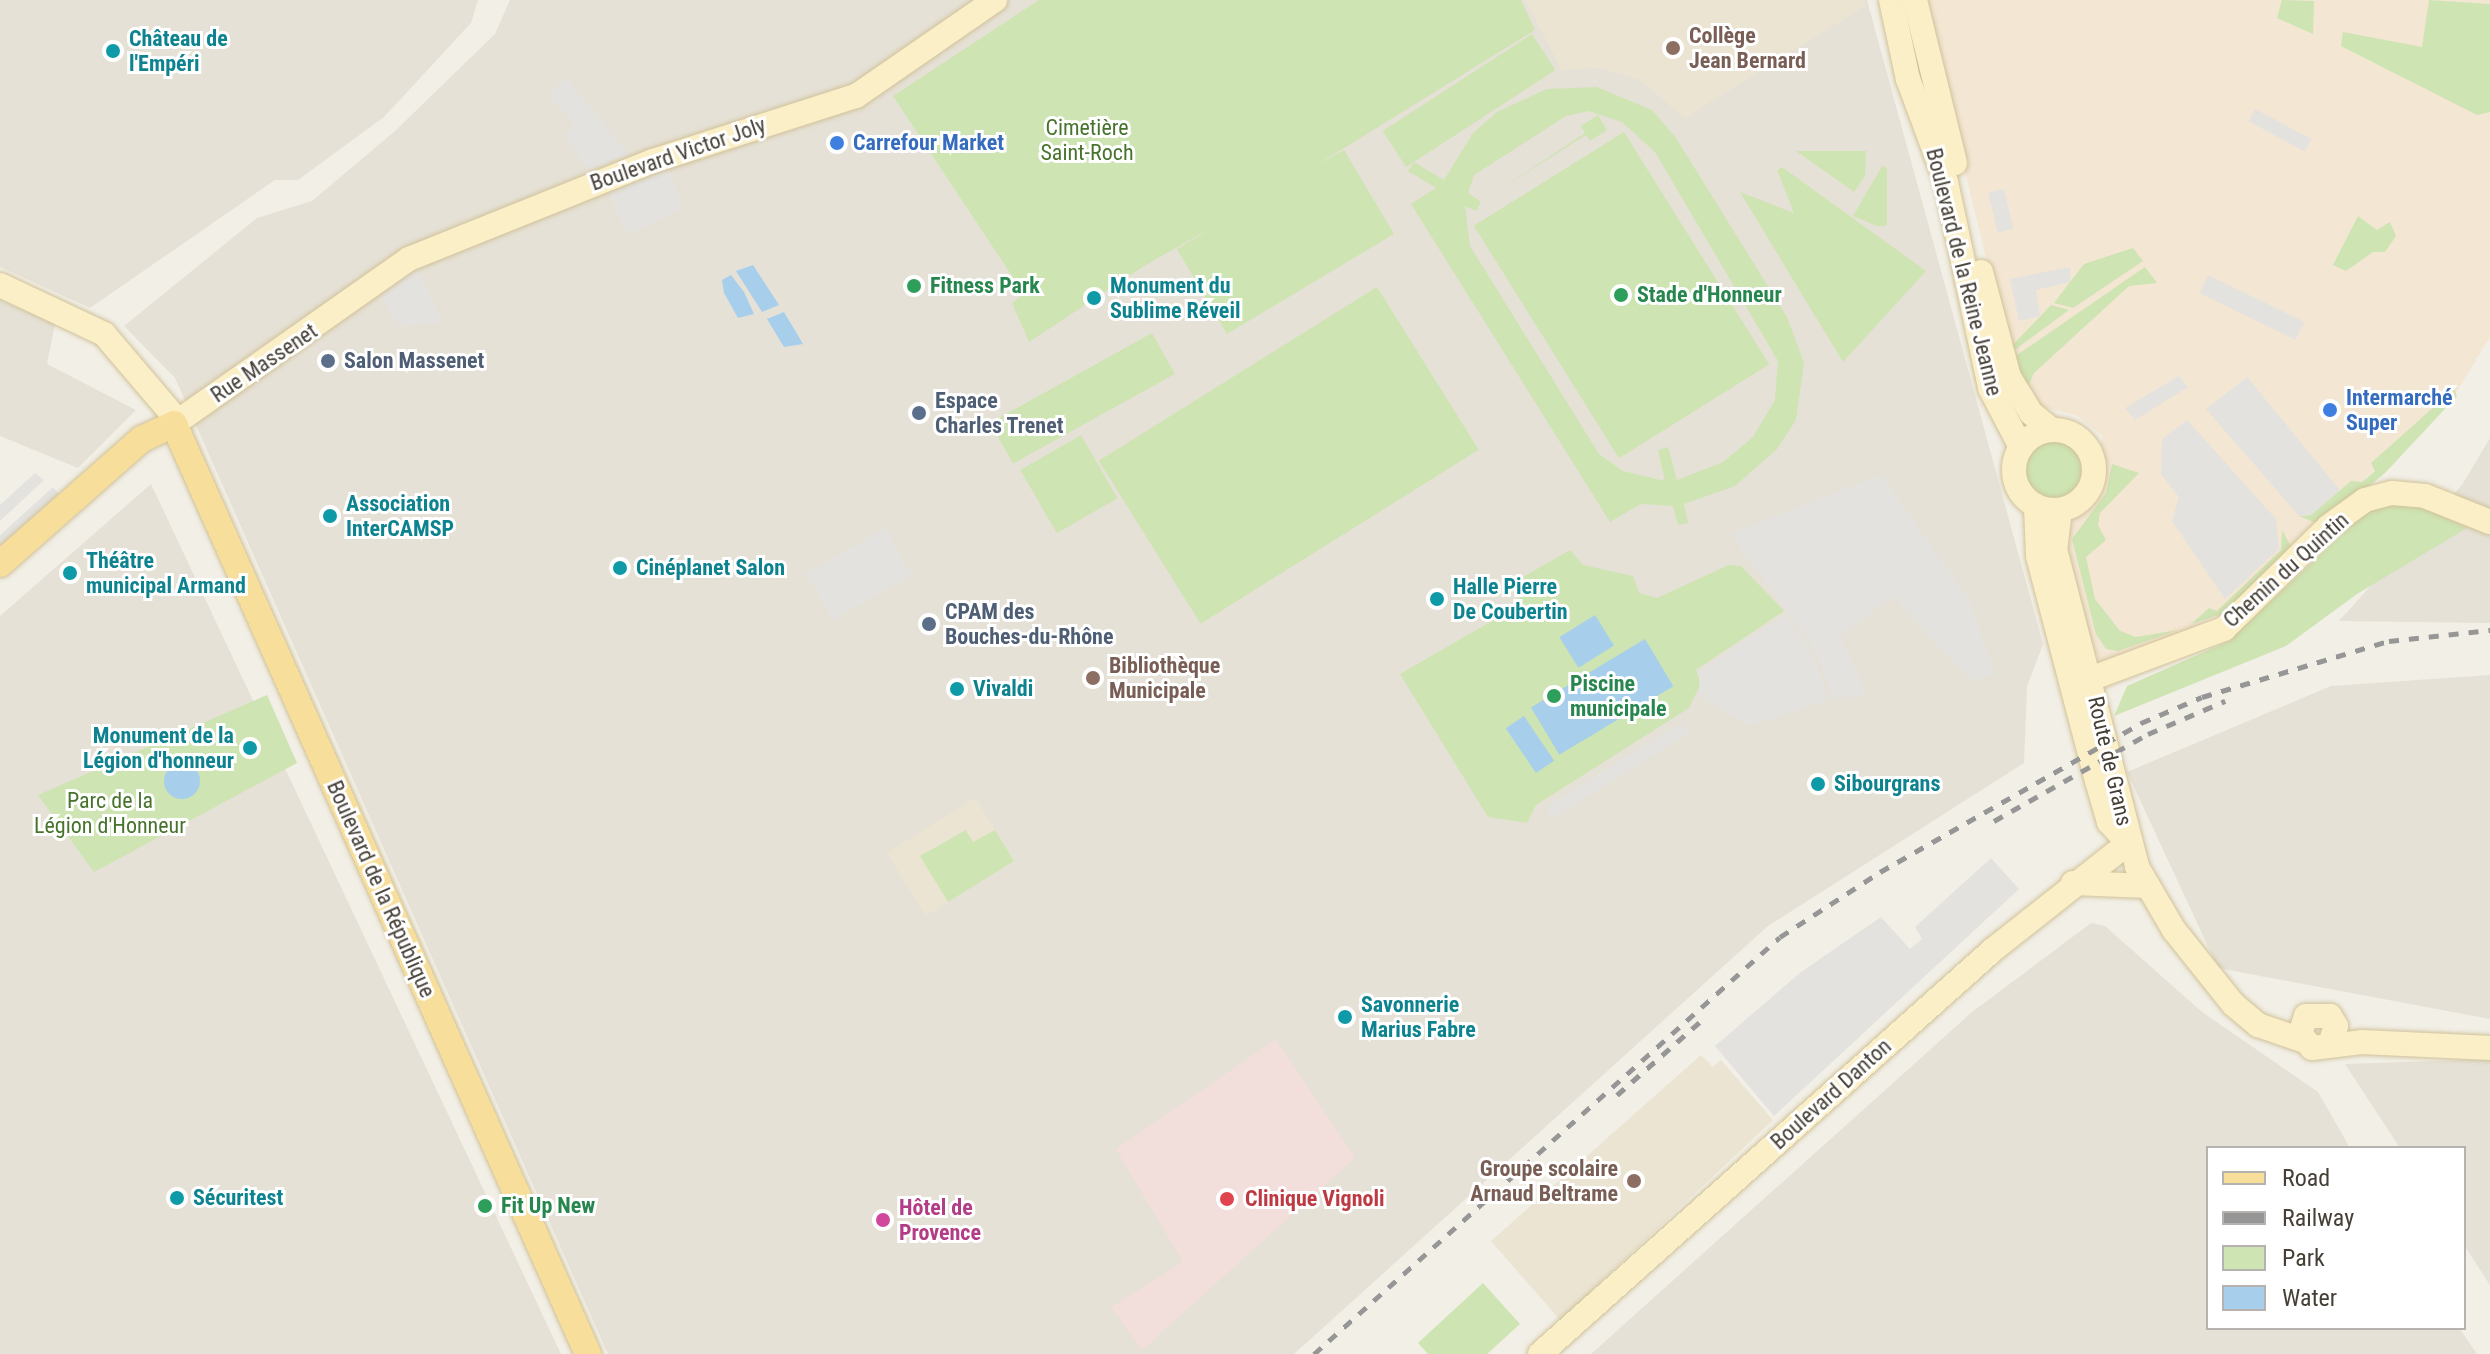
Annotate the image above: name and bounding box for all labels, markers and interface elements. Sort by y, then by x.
place label: Collège Jean Bernard [1689,22,1806,74]
place label: Château de l'Empéri [129,25,228,76]
marker: Collège Jean Bernard [1664,39,1682,57]
marker: Château de l'Empéri [104,42,122,60]
street label: Boulevard Victor Joly [587,112,769,196]
park label: Cimetière Saint-Roch [1040,114,1134,166]
place label: Carrefour Market [853,130,1004,156]
marker: Carrefour Market [828,134,846,152]
street label: Boulevard de la Reine Jeanne [1920,145,2008,399]
place label: Monument du Sublime Réveil [1110,272,1240,324]
place label: Fitness Park [930,273,1040,299]
marker: Fitness Park [905,277,923,295]
place label: Stade d'Honneur [1637,282,1782,308]
marker: Stade d'Honneur [1612,286,1630,304]
marker: Monument du Sublime Réveil [1085,289,1103,307]
street label: Rue Massenet [206,318,322,408]
place label: Salon Massenet [344,348,484,374]
marker: Salon Massenet [319,352,337,370]
place label: Intermarché Super [2346,384,2453,436]
place label: Espace Charles Trenet [935,387,1064,438]
marker: Intermarché Super [2321,401,2339,419]
marker: Espace Charles Trenet [910,404,928,422]
place label: Association InterCAMSP [346,490,454,542]
marker: Association InterCAMSP [321,507,339,525]
street label: Chemin du Quintin [2218,507,2354,633]
place label: Théâtre municipal Armand [86,547,246,598]
place label: Cinéplanet Salon [636,555,785,581]
marker: Cinéplanet Salon [611,559,629,577]
marker: Théâtre municipal Armand [61,564,79,582]
place label: Halle Pierre De Coubertin [1453,573,1568,624]
marker: Halle Pierre De Coubertin [1428,590,1446,608]
place label: CPAM des Bouches-du-Rhône [945,598,1113,650]
marker: CPAM des Bouches-du-Rhône [920,615,938,633]
place label: Bibliothèque Municipale [1109,652,1220,704]
marker: Bibliothèque Municipale [1084,669,1102,687]
place label: Piscine municipale [1570,670,1666,722]
place label: Vivaldi [973,676,1033,702]
marker: Vivaldi [948,680,966,698]
marker: Piscine municipale [1545,687,1563,705]
street label: Route de Grans [2082,694,2138,828]
place label: Monument de la Légion d'honneur [83,722,234,774]
marker: Monument de la Légion d'honneur [241,739,259,757]
place label: Sibourgrans [1834,771,1940,797]
marker: Sibourgrans [1809,775,1827,793]
street label: Boulevard de la République [321,777,441,1001]
park label: Parc de la Légion d'Honneur [34,787,186,838]
place label: Savonnerie Marius Fabre [1361,991,1476,1042]
marker: Savonnerie Marius Fabre [1336,1008,1354,1026]
street label: Boulevard Danton [1765,1033,1897,1155]
legend [2206,1146,2466,1330]
place label: Groupe scolaire Arnaud Beltrame [1470,1155,1618,1206]
text: Road [2282,1164,2330,1192]
marker: Groupe scolaire Arnaud Beltrame [1625,1172,1643,1190]
place label: Sécuritest [193,1185,283,1211]
place label: Clinique Vignoli [1245,1186,1385,1212]
marker: Clinique Vignoli [1216,1188,1238,1210]
marker: Sécuritest [168,1189,186,1207]
place label: Fit Up New [501,1193,595,1219]
place label: Hôtel de Provence [899,1194,981,1246]
marker: Fit Up New [476,1197,494,1215]
text: Railway [2282,1204,2354,1232]
marker: Hôtel de Provence [874,1211,892,1229]
text: Park [2282,1244,2325,1272]
text: Water [2282,1284,2337,1312]

